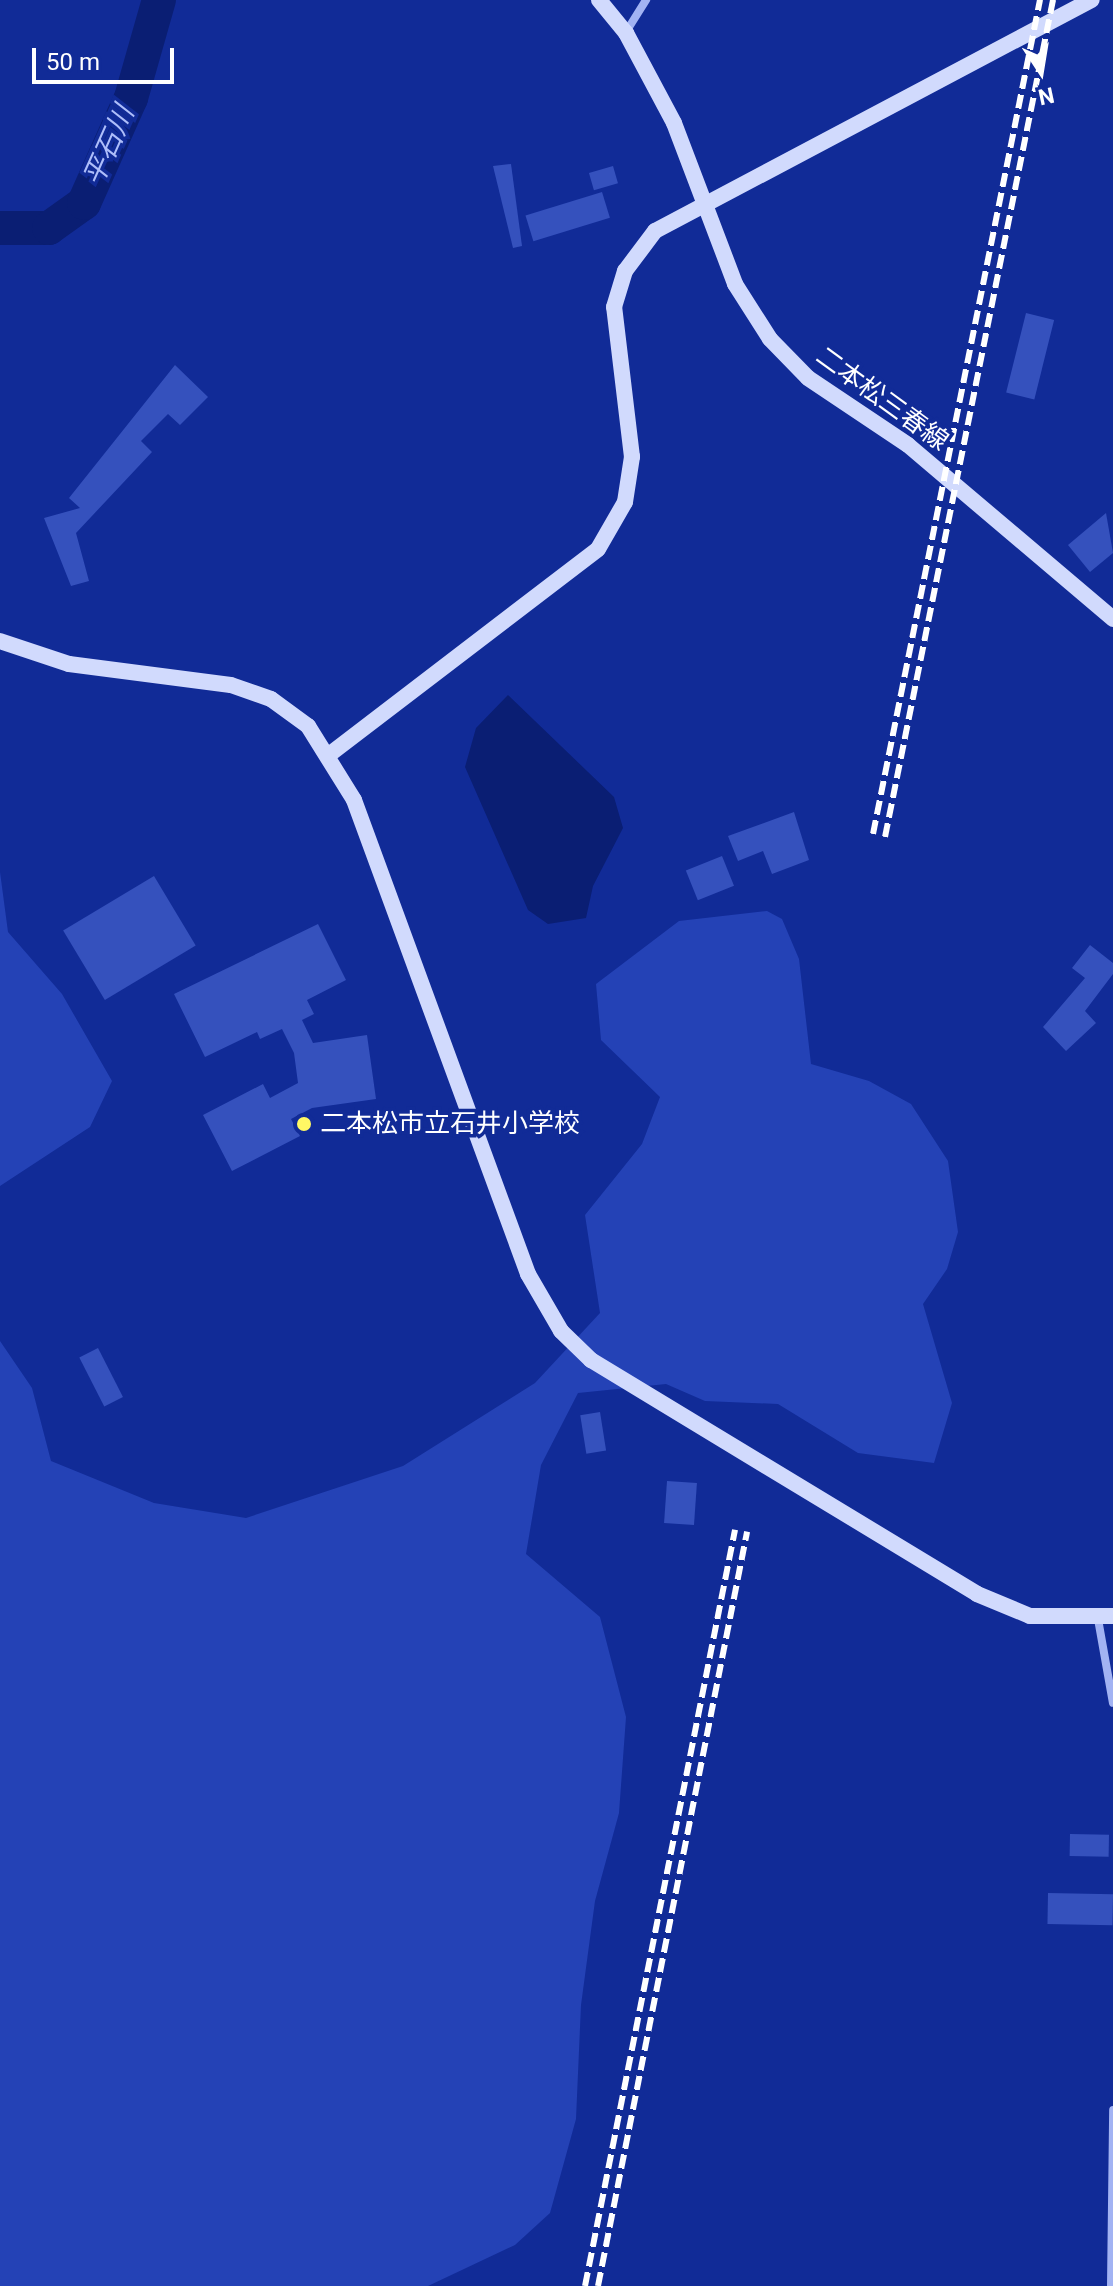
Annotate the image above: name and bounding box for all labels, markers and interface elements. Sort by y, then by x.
scale bar [36,32,178,82]
north arrow [1001,32,1081,112]
text: 50 m [46,48,100,76]
text: N [1036,82,1056,110]
water label: 平石川 [77,101,141,191]
street label: 二本松三春線 [810,341,954,457]
place label: 二本松市立石井小学校 [320,1108,580,1140]
marker: 二本松市立石井小学校 [295,1115,313,1133]

